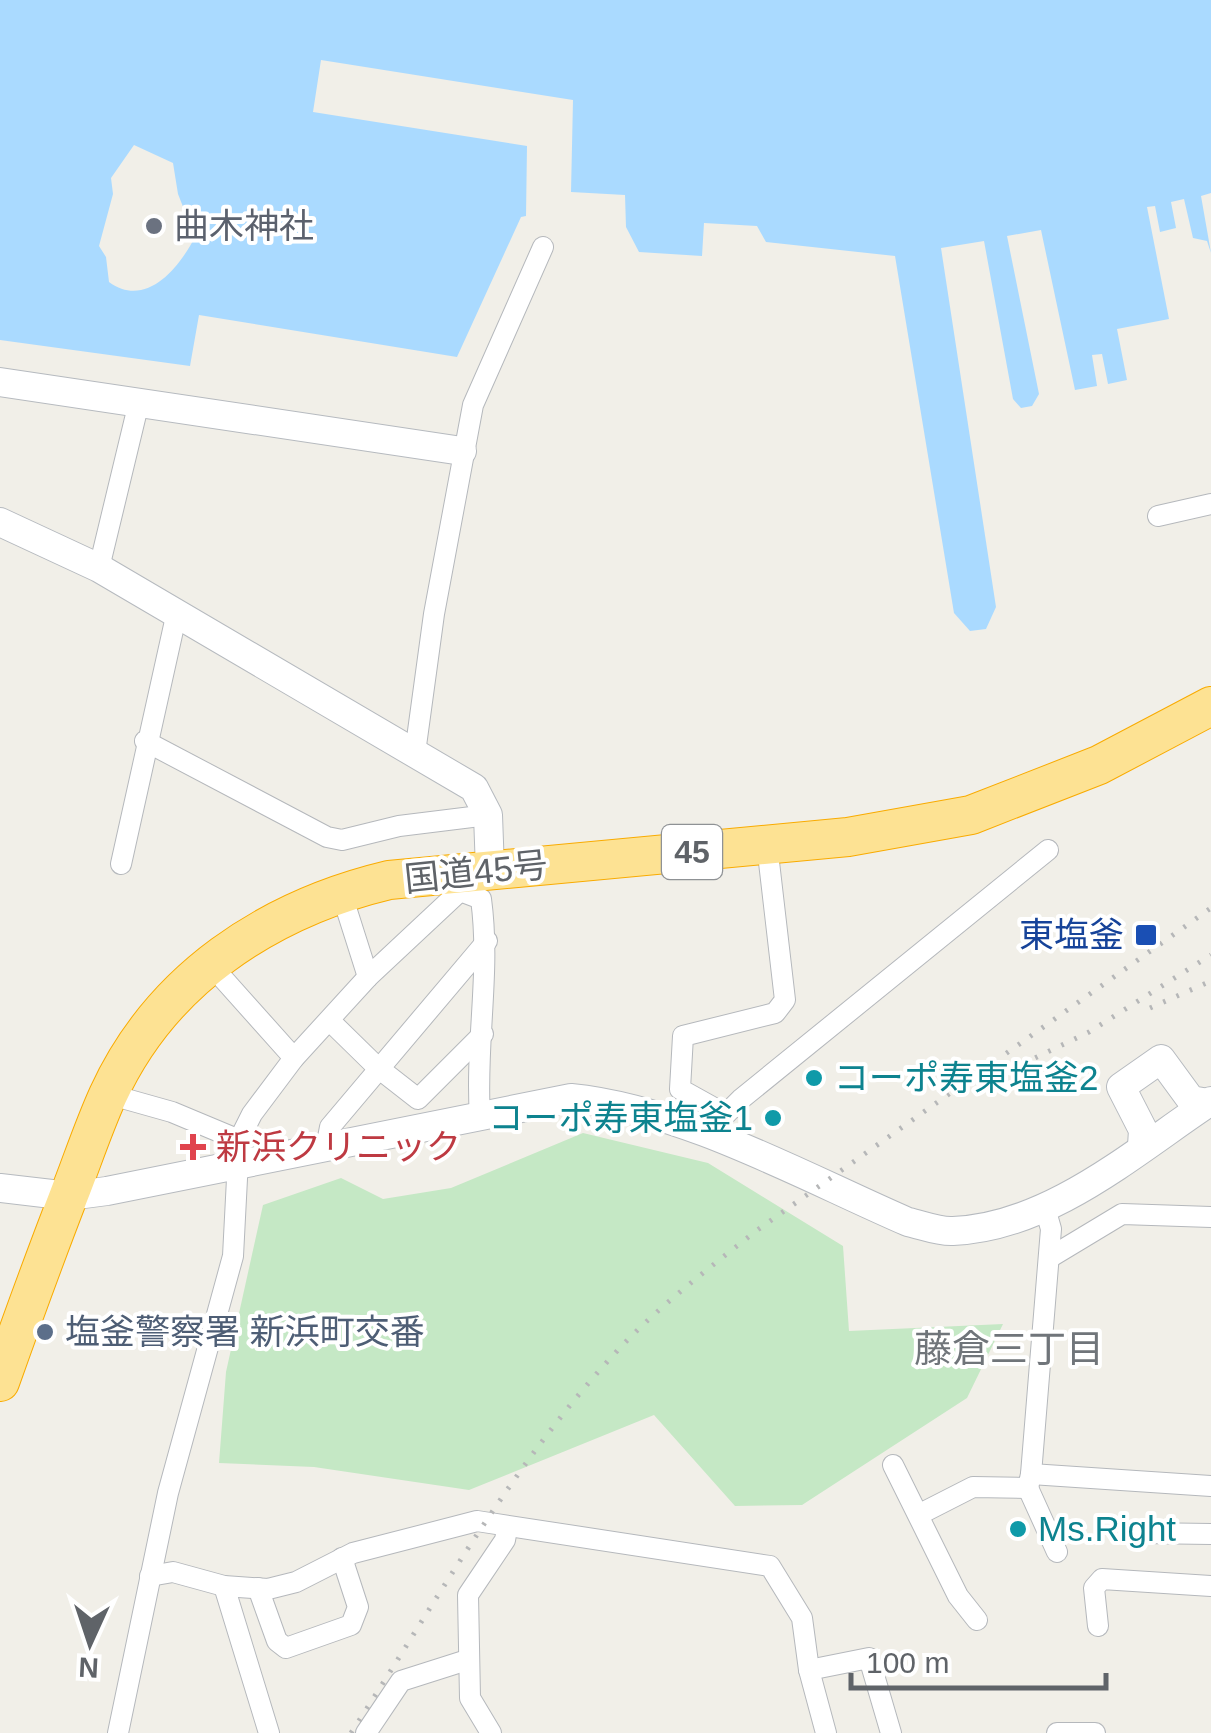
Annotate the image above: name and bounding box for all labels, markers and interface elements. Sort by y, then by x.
place label: 曲木神社 [174,206,314,245]
marker: 曲木神社 [143,215,165,237]
road number: 45 [662,825,722,879]
street label: 国道45号 [402,845,550,898]
place label: 東塩釜 [1019,915,1124,954]
marker: 東塩釜 [1133,922,1159,948]
place label: コーポ寿東塩釜2 [834,1058,1098,1097]
marker: コーポ寿東塩釜2 [803,1067,825,1089]
place label: コーポ寿東塩釜1 [489,1098,753,1137]
marker: コーポ寿東塩釜1 [762,1107,784,1129]
place label: 新浜クリニック [216,1127,461,1166]
marker: 新浜クリニック [180,1134,206,1160]
place label: 塩釜警察署 新浜町交番 [65,1312,425,1351]
marker: 塩釜警察署 新浜町交番 [34,1321,56,1343]
district label: 藤倉三丁目 [914,1328,1104,1370]
place label: Ms.Right [1038,1509,1176,1548]
marker: Ms.Right [1007,1518,1029,1540]
north arrow [40,1593,140,1693]
scale bar [851,1628,1106,1690]
text: 100 m [866,1646,949,1679]
text: N [78,1651,100,1683]

